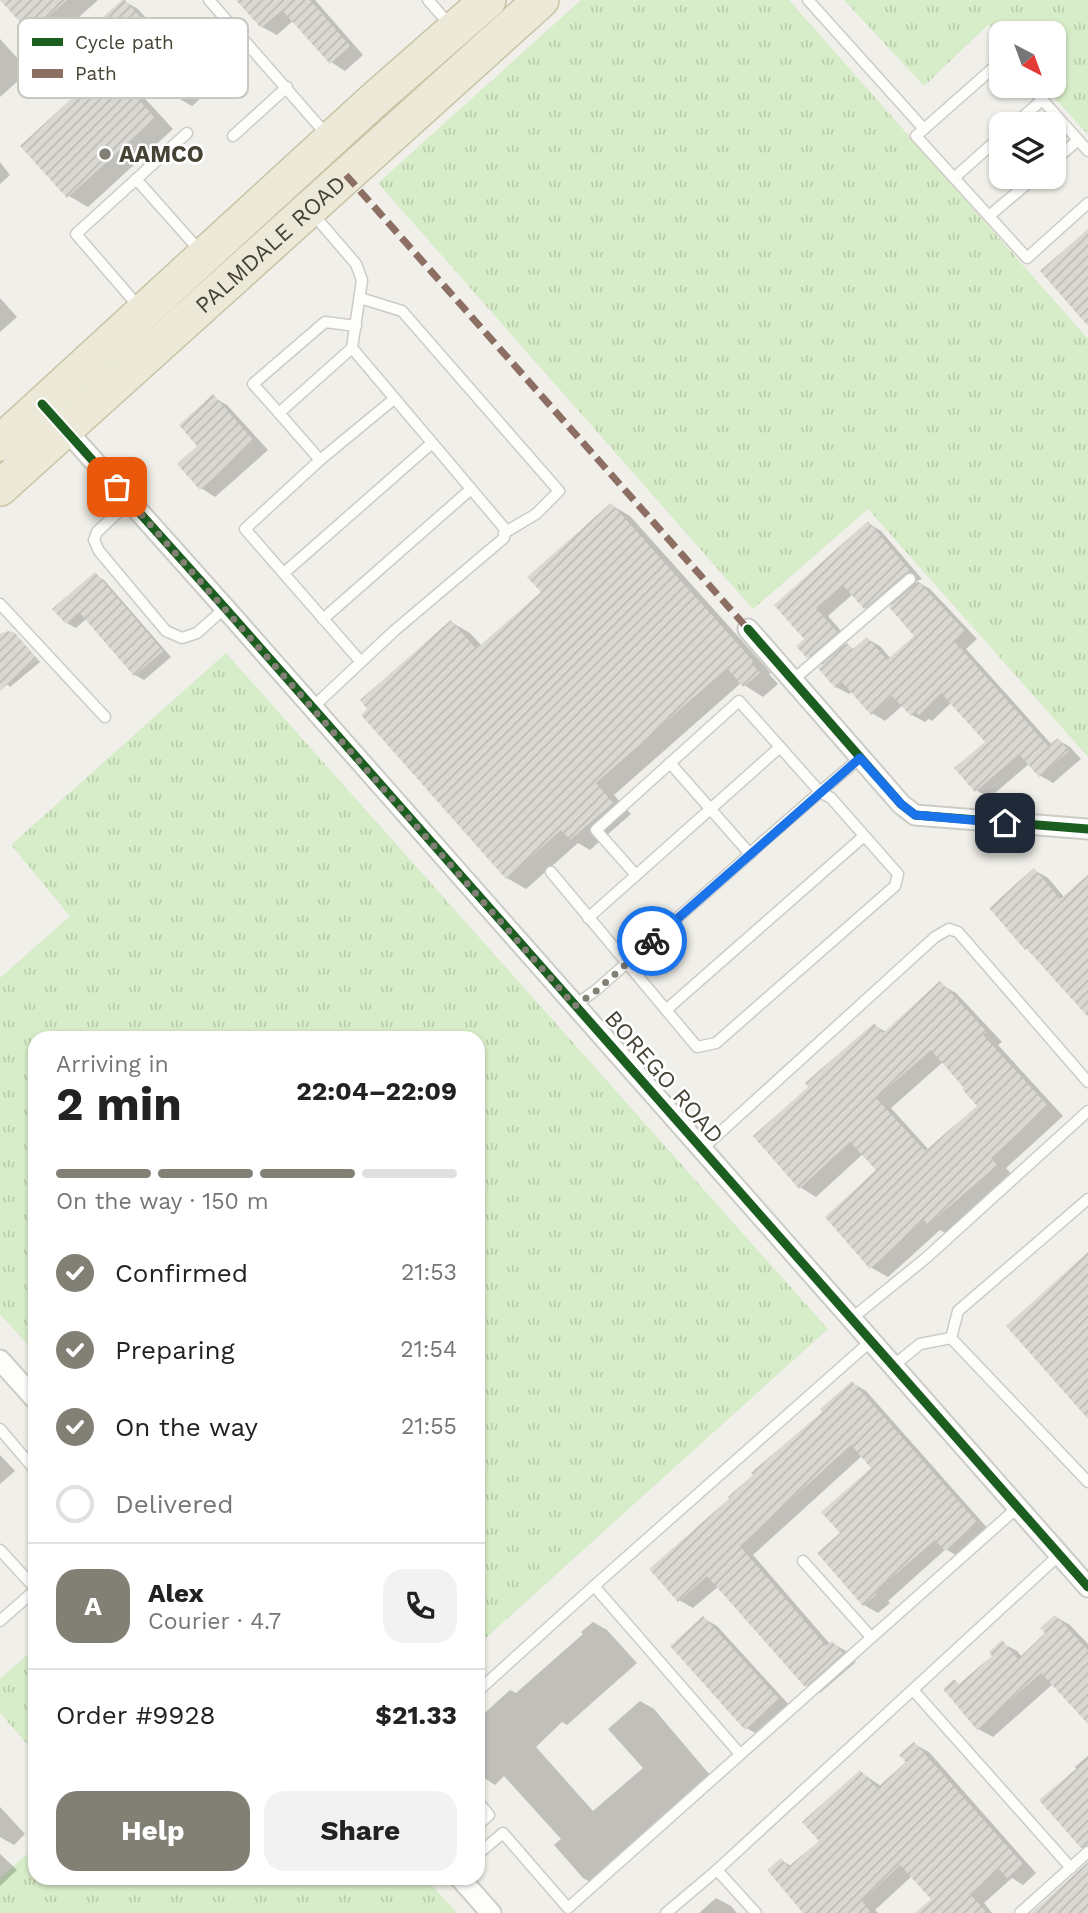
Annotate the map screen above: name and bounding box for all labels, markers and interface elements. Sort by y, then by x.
legend [18,18,248,98]
north arrow [989,21,1066,98]
map controls [989,21,1066,189]
text: Cycle path [75,31,174,54]
text: Path [75,62,117,85]
button: layers [989,112,1066,189]
place label: AAMCO [119,141,204,168]
marker: AAMCO [97,146,113,162]
street label: PALMDALE ROAD [190,170,351,319]
pin [87,457,147,517]
icon: bag [98,468,136,506]
pin [975,793,1035,853]
icon: home [986,804,1024,842]
courier [617,906,687,976]
icon: bike [633,922,671,960]
street label: BOREGO ROAD [599,1005,729,1149]
text: Arriving in [56,1051,169,1078]
text: 22:04–22:09 [296,1076,457,1106]
text: 2 min [56,1077,182,1131]
text: On the way · 150 m [56,1188,269,1215]
icon: check [56,1254,94,1292]
text: Confirmed [115,1258,248,1288]
text: 21:53 [401,1259,457,1286]
icon: check [56,1331,94,1369]
text: Preparing [115,1335,235,1365]
text: 21:54 [400,1336,457,1363]
icon: check [56,1408,94,1446]
text: On the way [115,1412,258,1442]
text: 21:55 [401,1413,457,1440]
text: Delivered [115,1489,234,1519]
button: phone [383,1569,457,1643]
text: Alex [148,1578,204,1608]
text: A [84,1591,102,1621]
text: Courier · 4.7 [148,1608,281,1635]
text: Order #9928 [56,1700,216,1730]
text: $21.33 [375,1700,457,1730]
button: Help [56,1791,250,1871]
button: Share [264,1791,457,1871]

